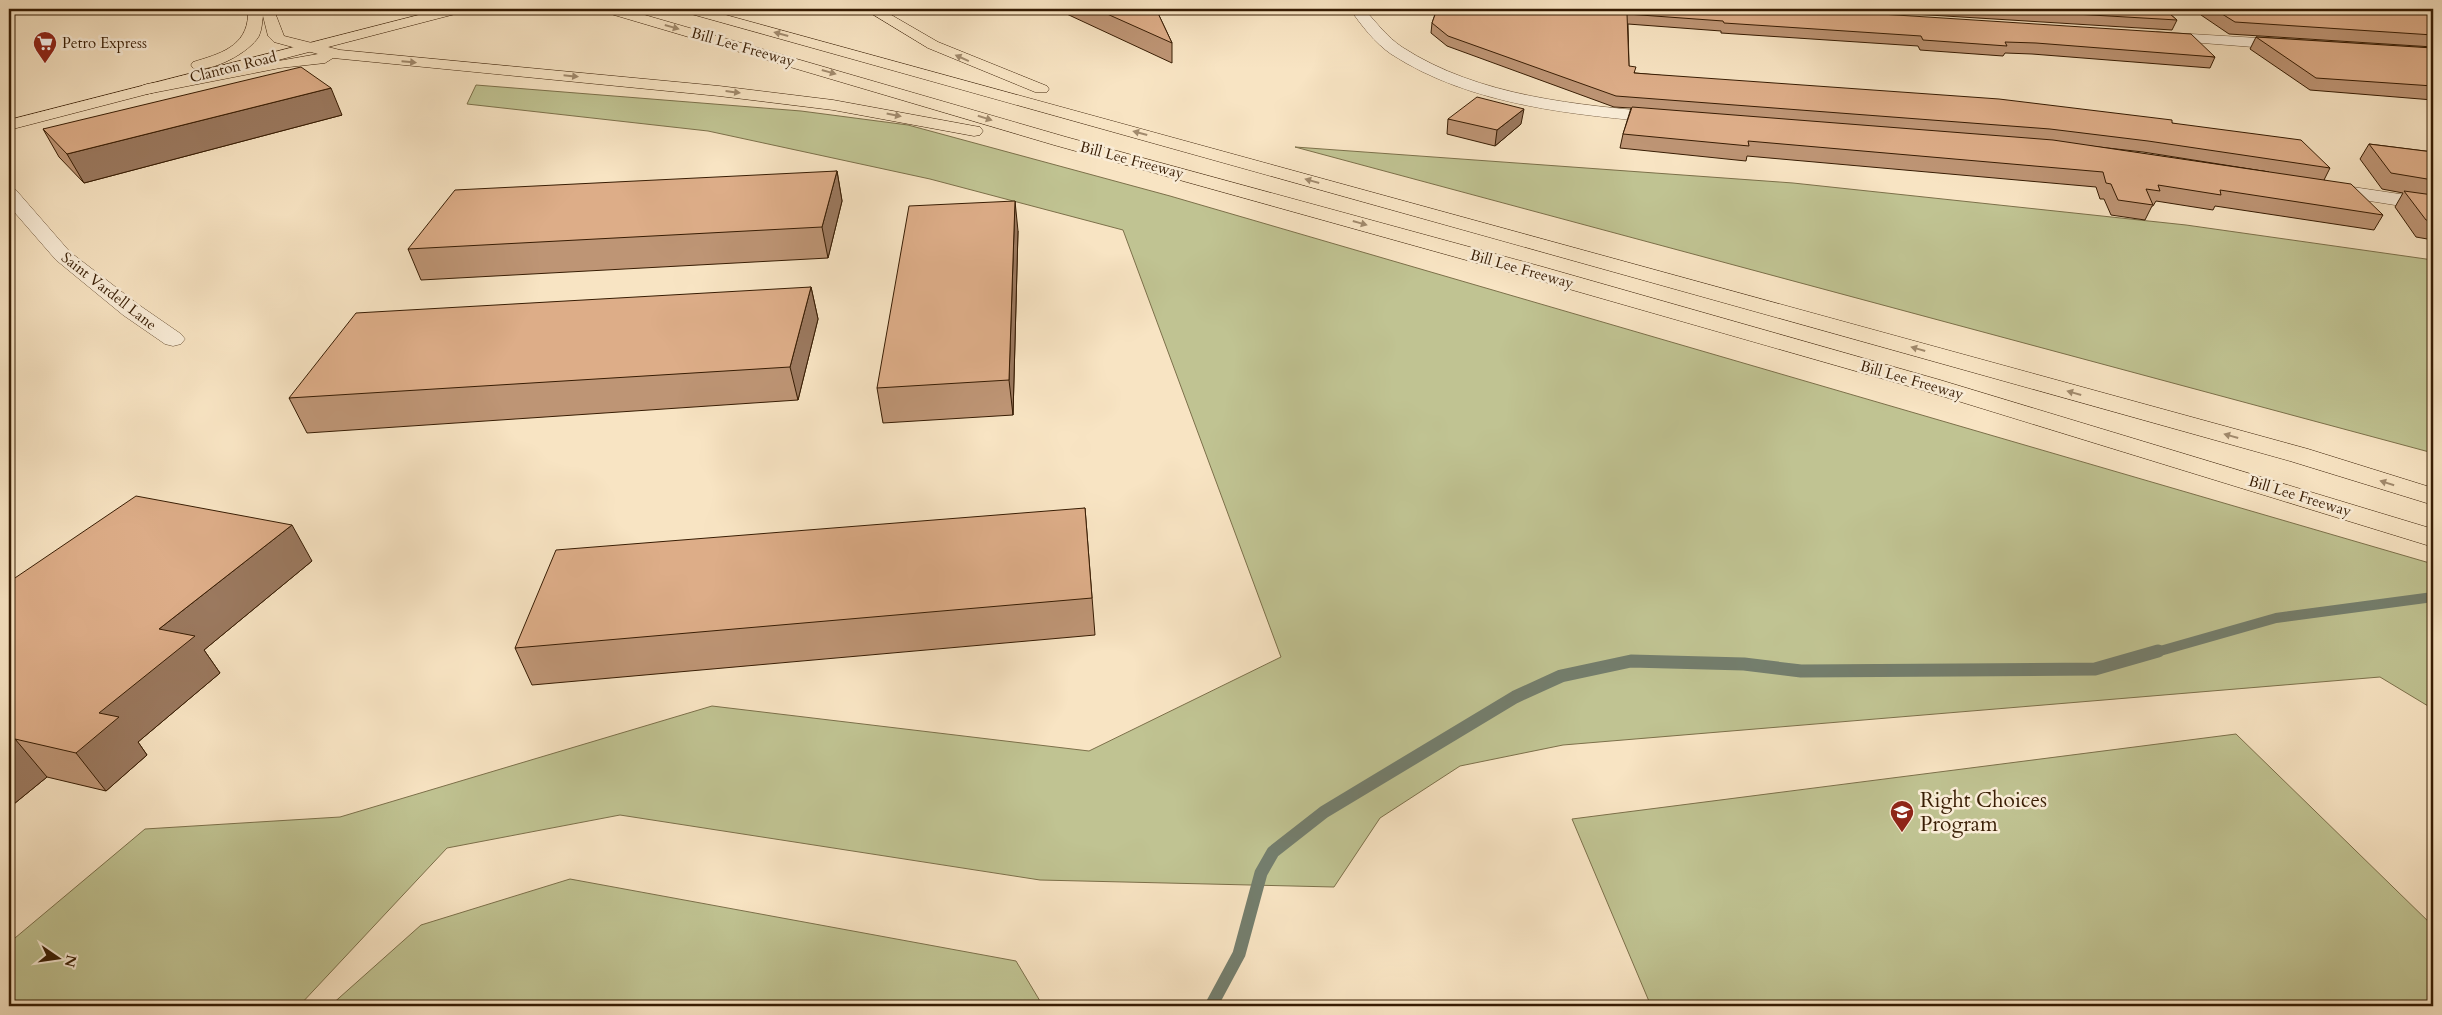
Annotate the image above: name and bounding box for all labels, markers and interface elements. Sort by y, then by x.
street label: Bill Lee Freeway [689,23,797,71]
one-way arrow [665,24,680,32]
supermarket icon: Petro Express [32,30,58,64]
one-way arrow [773,30,788,38]
place label: Petro Express [62,33,147,53]
street label: Clanton Road [188,47,278,87]
one-way arrow [955,53,969,61]
one-way arrow [402,58,418,66]
one-way arrow [821,68,836,76]
one-way arrow [564,73,580,81]
one-way arrow [725,88,741,96]
one-way arrow [886,112,902,120]
one-way arrow [977,114,992,122]
one-way arrow [1132,129,1147,137]
street label: Bill Lee Freeway [1078,137,1186,184]
one-way arrow [1304,177,1320,185]
one-way arrow [1352,219,1368,227]
street label: Bill Lee Freeway [1468,245,1576,293]
street label: Saint Vardell Lane [57,247,161,335]
one-way arrow [1910,345,1925,353]
street label: Bill Lee Freeway [1858,356,1966,404]
one-way arrow [2067,388,2082,396]
one-way arrow [2223,432,2239,440]
street label: Bill Lee Freeway [2246,471,2354,521]
one-way arrow [2379,478,2394,486]
place label: Right Choices Program [1920,786,2047,839]
school or university icon: Right Choices Program [1889,799,1915,833]
north arrow [32,932,82,982]
text: N [60,953,81,969]

